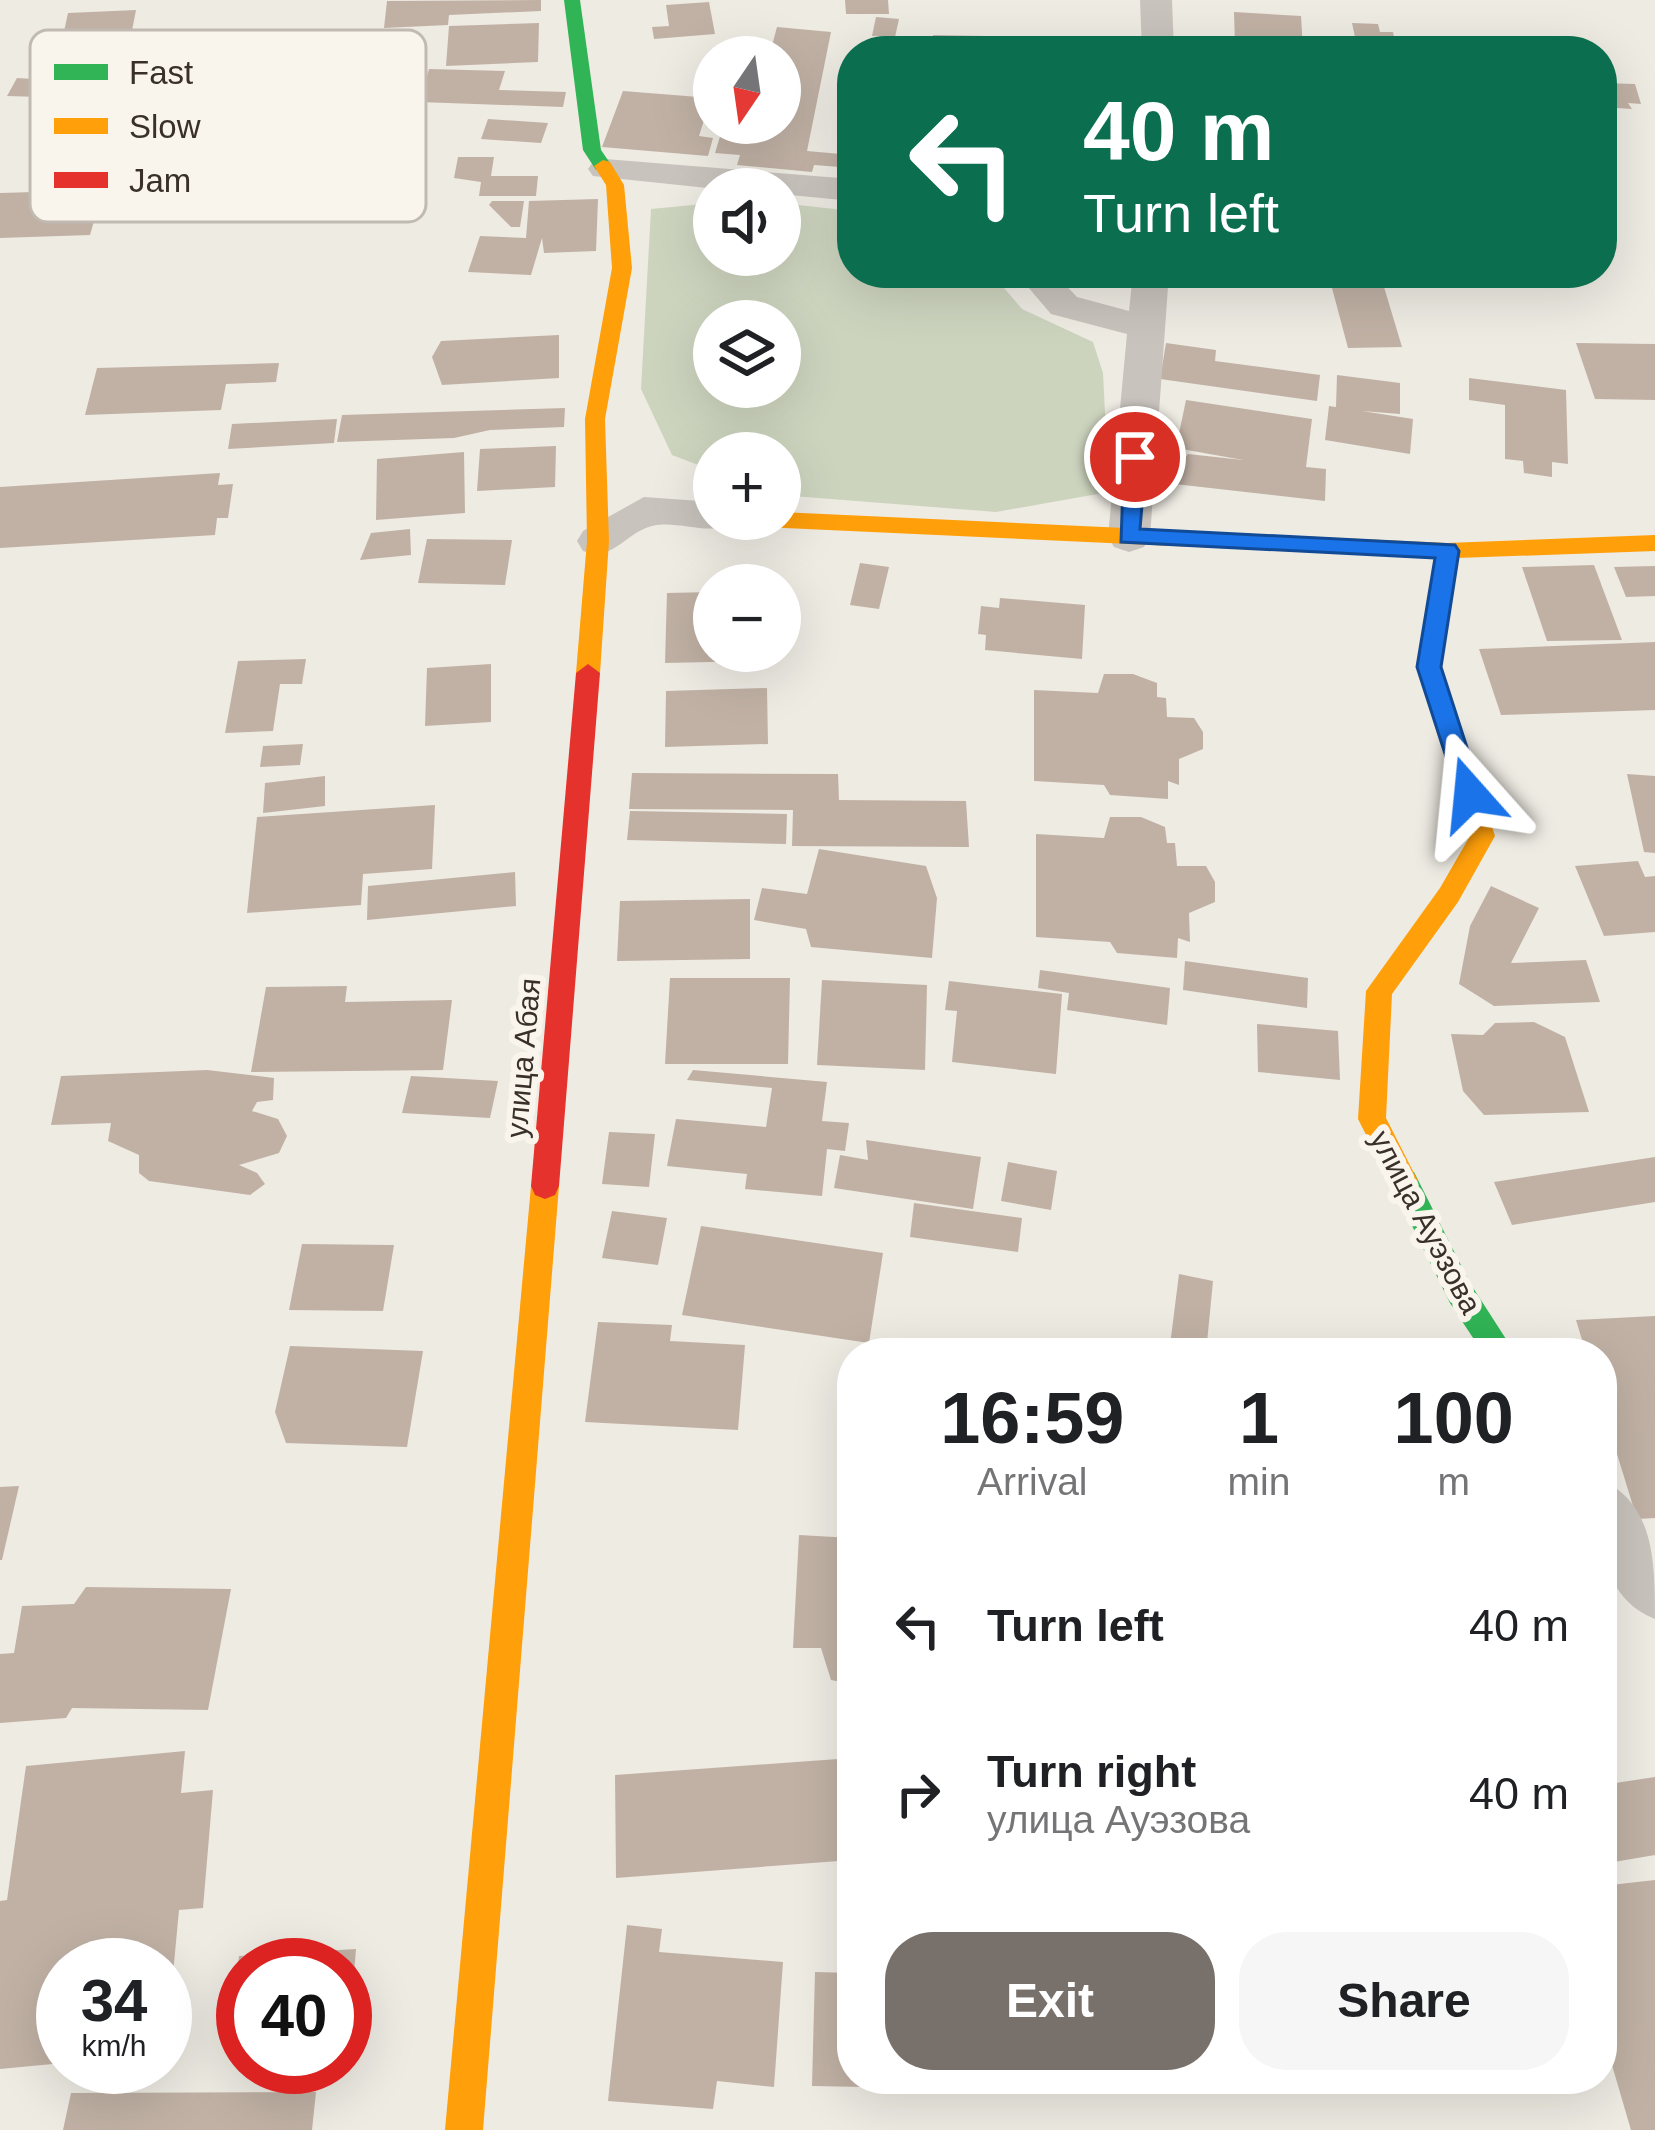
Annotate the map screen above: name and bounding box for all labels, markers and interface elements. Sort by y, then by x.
legend [30,30,426,222]
north arrow [693,36,801,144]
map controls [693,36,801,672]
text: Fast [129,54,193,91]
icon: left [885,84,1041,240]
text: 40 m [1083,84,1274,178]
text: Slow [129,108,201,145]
text: Jam [129,162,191,199]
button: sound [693,168,801,276]
text: Turn left [1083,183,1279,243]
button: layers [693,300,801,408]
pin [1084,406,1186,508]
icon: arrive [1102,424,1168,490]
button: + [693,432,801,540]
button: − [693,564,801,672]
position arrow [1407,731,1533,857]
street label: улица Абая [500,977,546,1139]
street label: улица Ауэзова [1364,1125,1488,1319]
text: 16:59 [940,1378,1124,1458]
text: 1 [1239,1378,1279,1458]
text: 100 [1394,1378,1514,1458]
text: Arrival [977,1460,1088,1503]
text: min [1228,1460,1290,1503]
text: m [1437,1460,1470,1503]
icon: left [885,1593,951,1659]
text: Turn left [987,1600,1164,1651]
text: 40 m [1469,1600,1569,1651]
text: Turn right [987,1746,1196,1797]
icon: right [885,1761,951,1827]
text: 40 m [1469,1768,1569,1819]
text: улица Ауэзова [987,1798,1250,1841]
button: Exit [885,1932,1215,2070]
button: Share [1239,1932,1569,2070]
speed limit sign: 40 [216,1938,372,2094]
text: 34 [81,1967,147,2034]
text: km/h [81,2029,147,2062]

